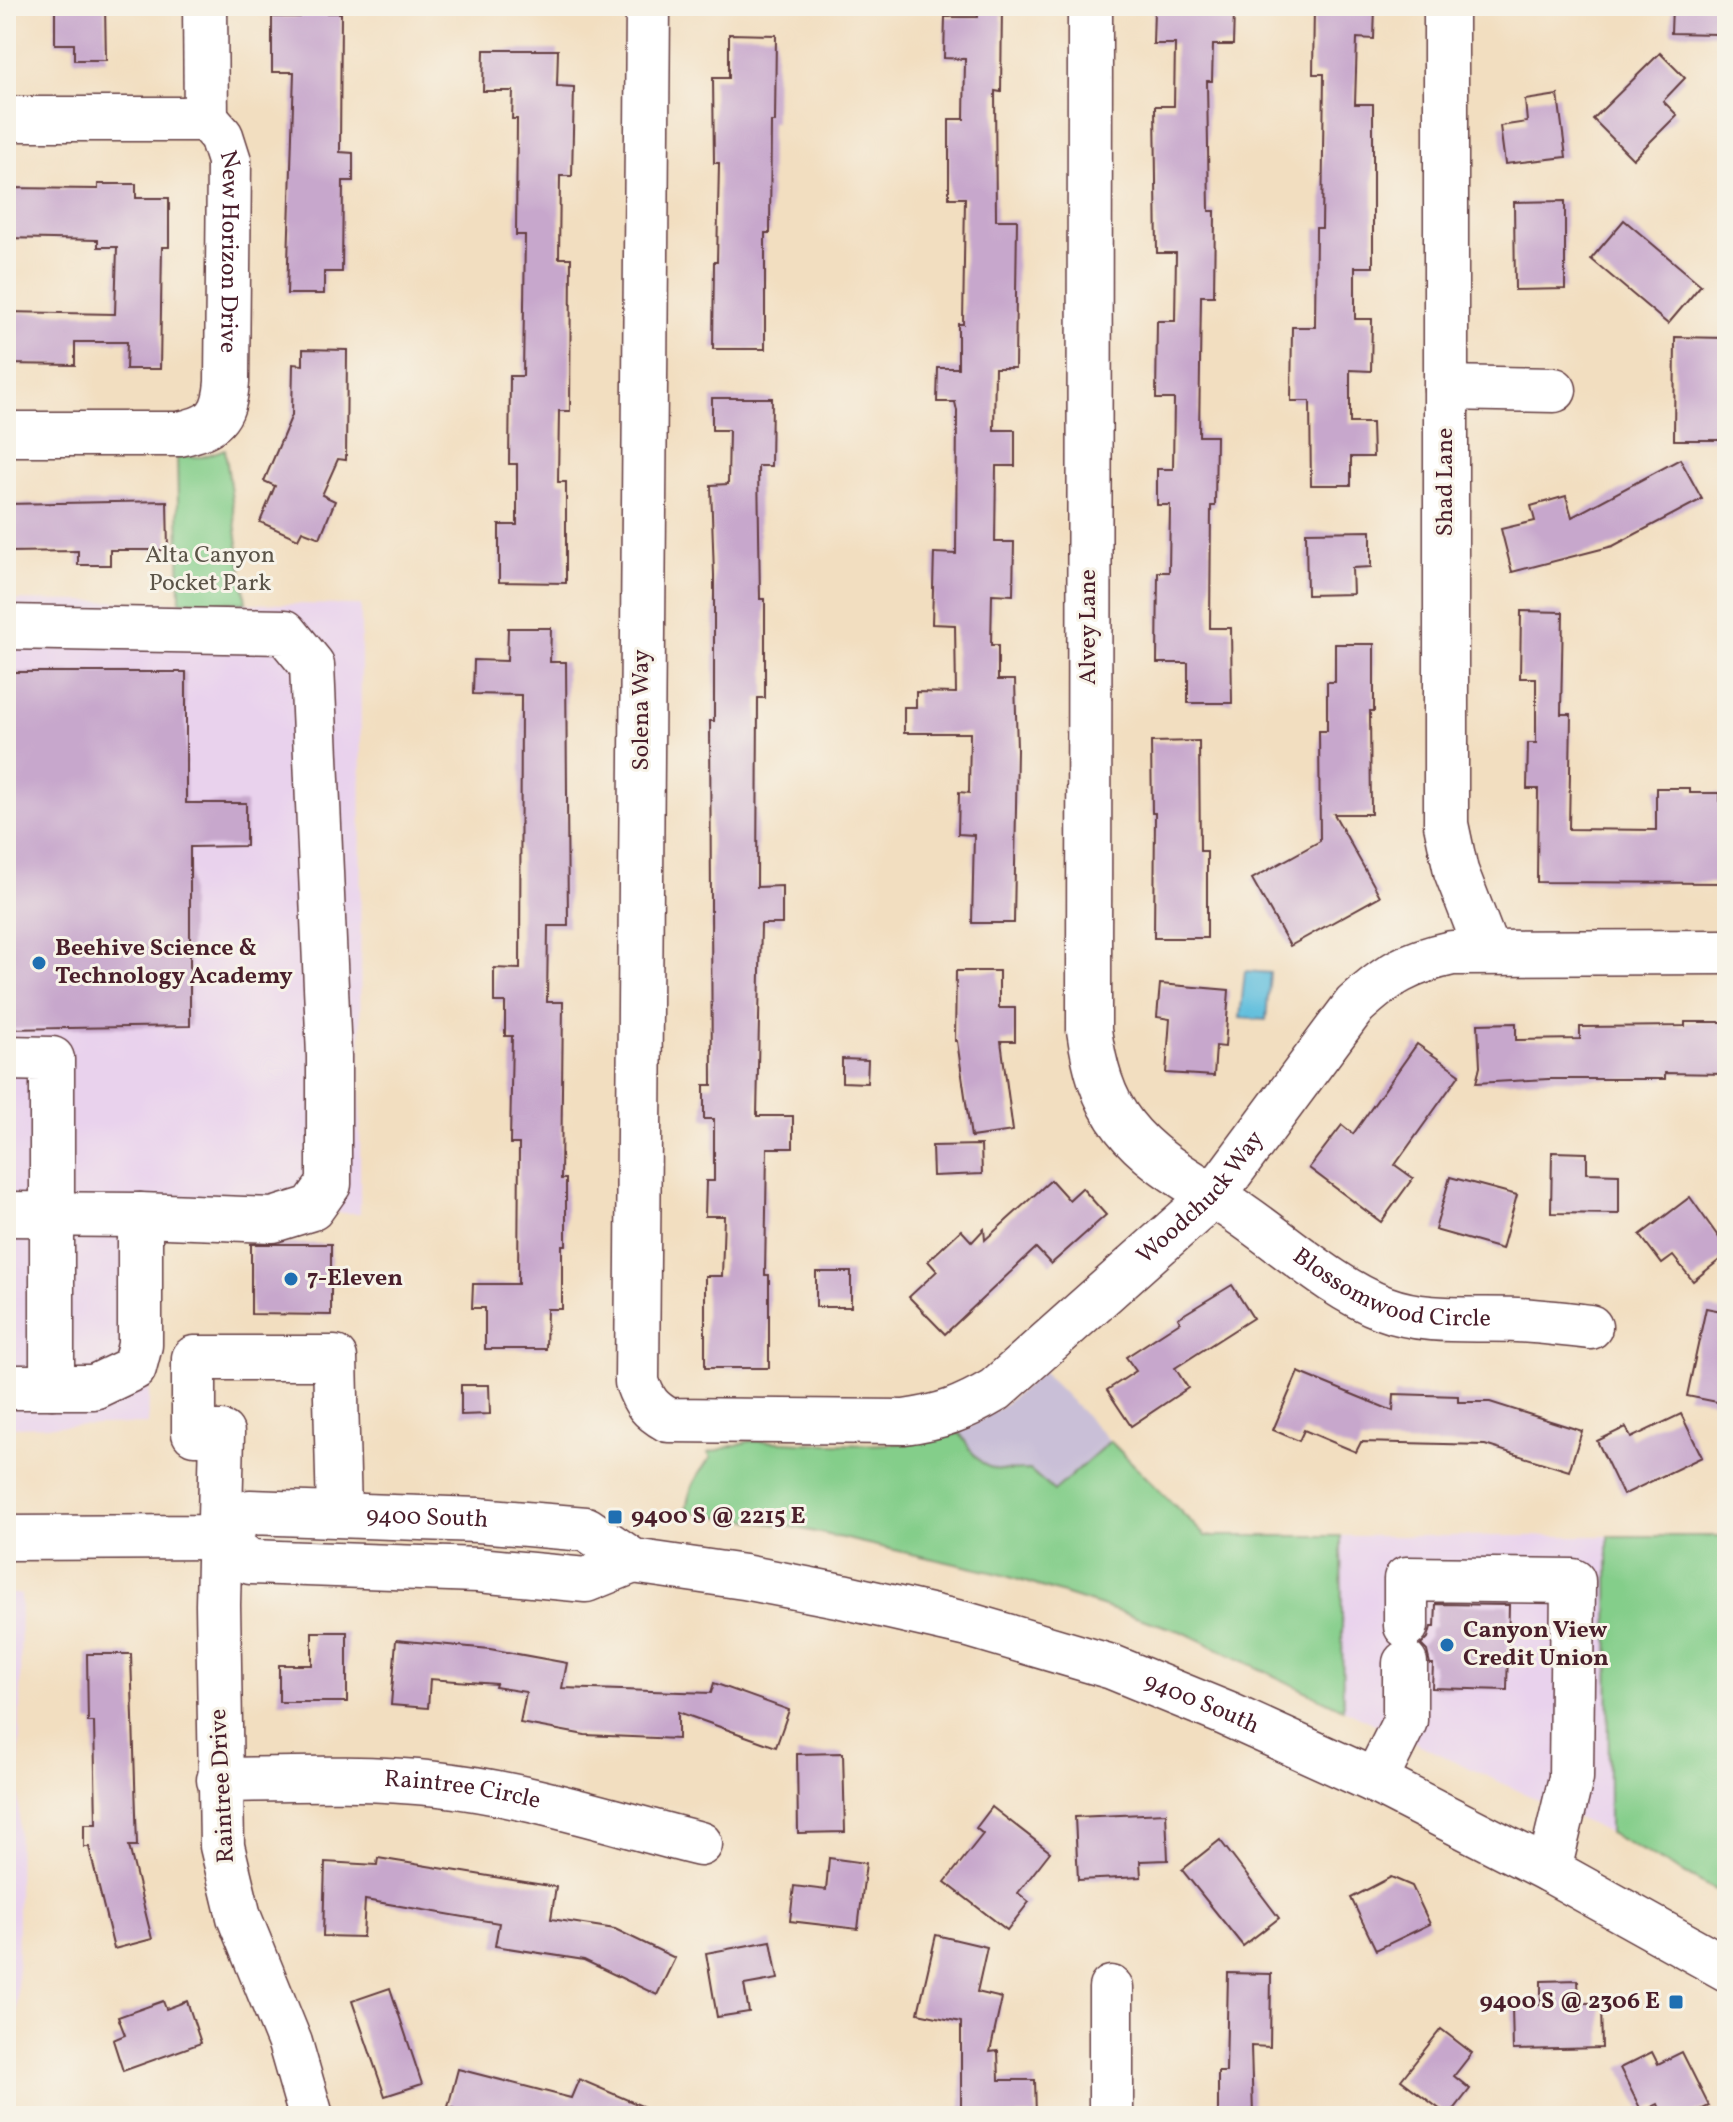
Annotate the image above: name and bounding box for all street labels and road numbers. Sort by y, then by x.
street label: New Horizon Drive [210,146,248,353]
street label: Shad Lane [1429,428,1463,536]
street label: Alvey Lane [1072,569,1106,685]
street label: Solena Way [625,649,659,771]
street label: Woodchuck Way [1130,1124,1273,1273]
street label: Blossomwood Circle [1285,1240,1491,1337]
street label: 9400 South [366,1499,490,1538]
street label: 9400 South [1139,1665,1265,1743]
street label: Raintree Drive [202,1708,244,1864]
street label: Raintree Circle [383,1763,544,1819]

